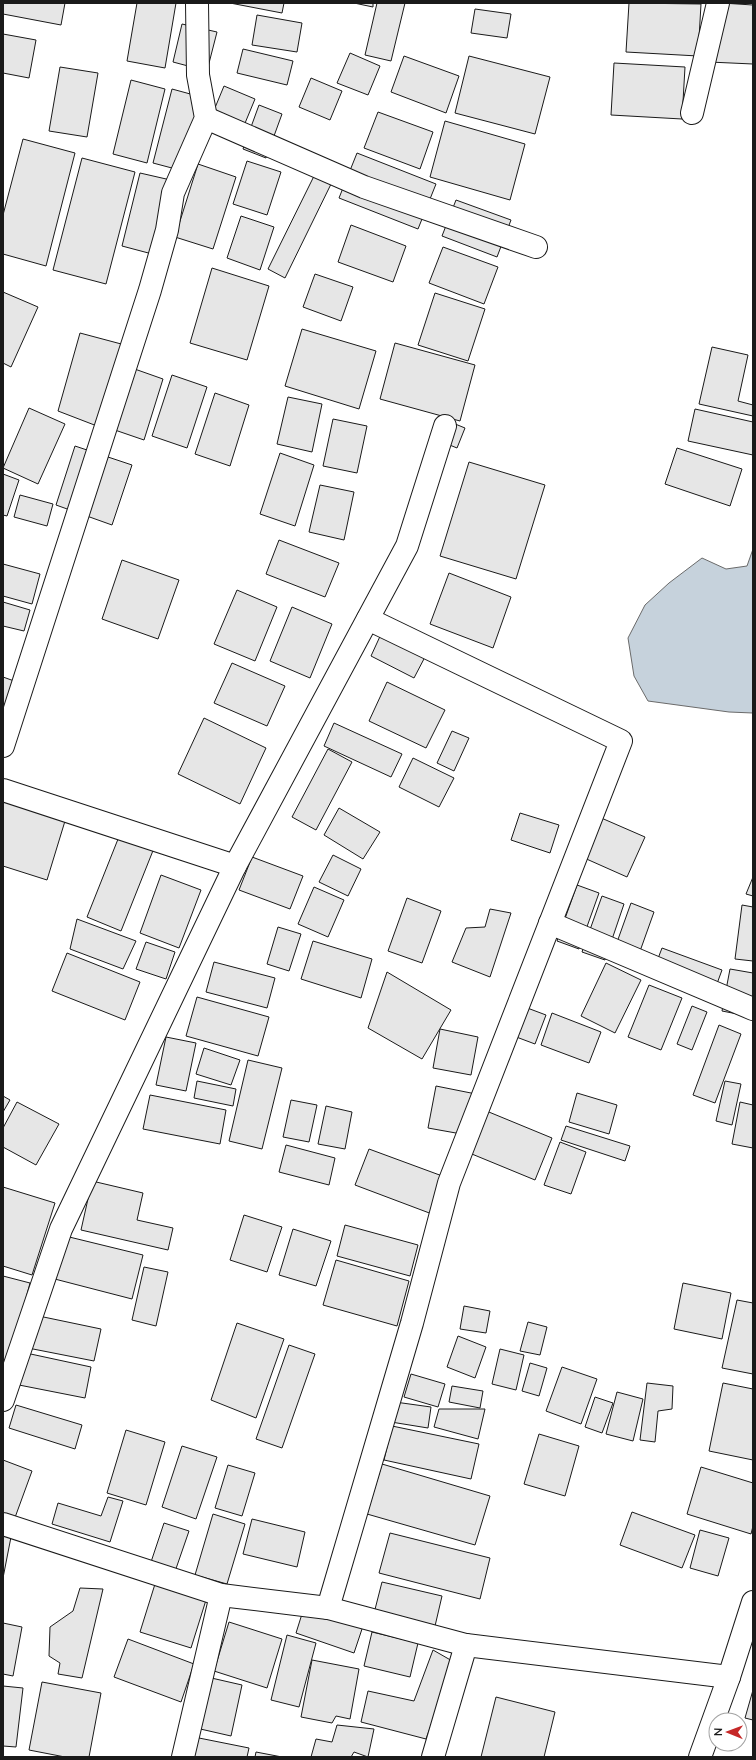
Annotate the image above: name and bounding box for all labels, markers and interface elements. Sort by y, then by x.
north arrow [708,1712,748,1752]
text: N [711,1727,724,1736]

